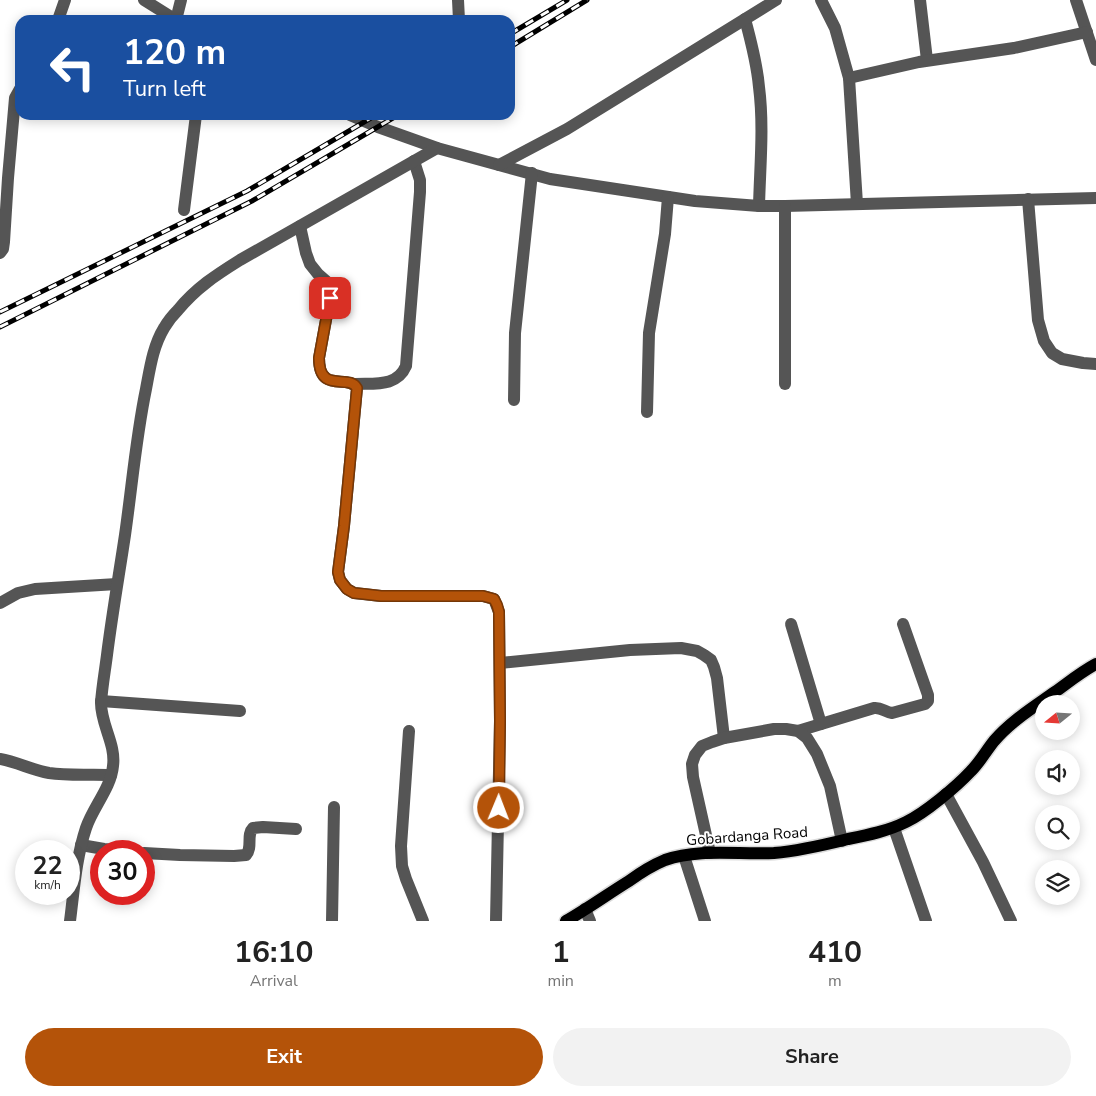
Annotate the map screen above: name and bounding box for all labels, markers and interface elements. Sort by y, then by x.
text: 120 m [123,29,226,76]
icon: left [40,35,105,100]
text: Turn left [123,74,206,104]
pin [309,277,351,319]
icon: arrive [316,284,344,312]
north arrow [1035,695,1080,740]
map controls [1035,695,1080,905]
button: sound [1035,750,1080,795]
position arrow [472,781,524,833]
button: search [1035,805,1080,850]
street label: Gobardanga Road [685,822,809,850]
speed limit sign: 30 [90,840,155,905]
text: 22 [32,849,63,883]
button: layers [1035,860,1080,905]
text: km/h [34,877,61,893]
text: 16:10 [234,932,313,973]
text: 1 [552,932,570,973]
text: 410 [808,932,862,973]
text: Arrival [250,970,298,992]
text: min [547,970,574,992]
text: m [828,970,842,992]
button: Exit [25,1028,543,1086]
button: Share [553,1028,1071,1086]

